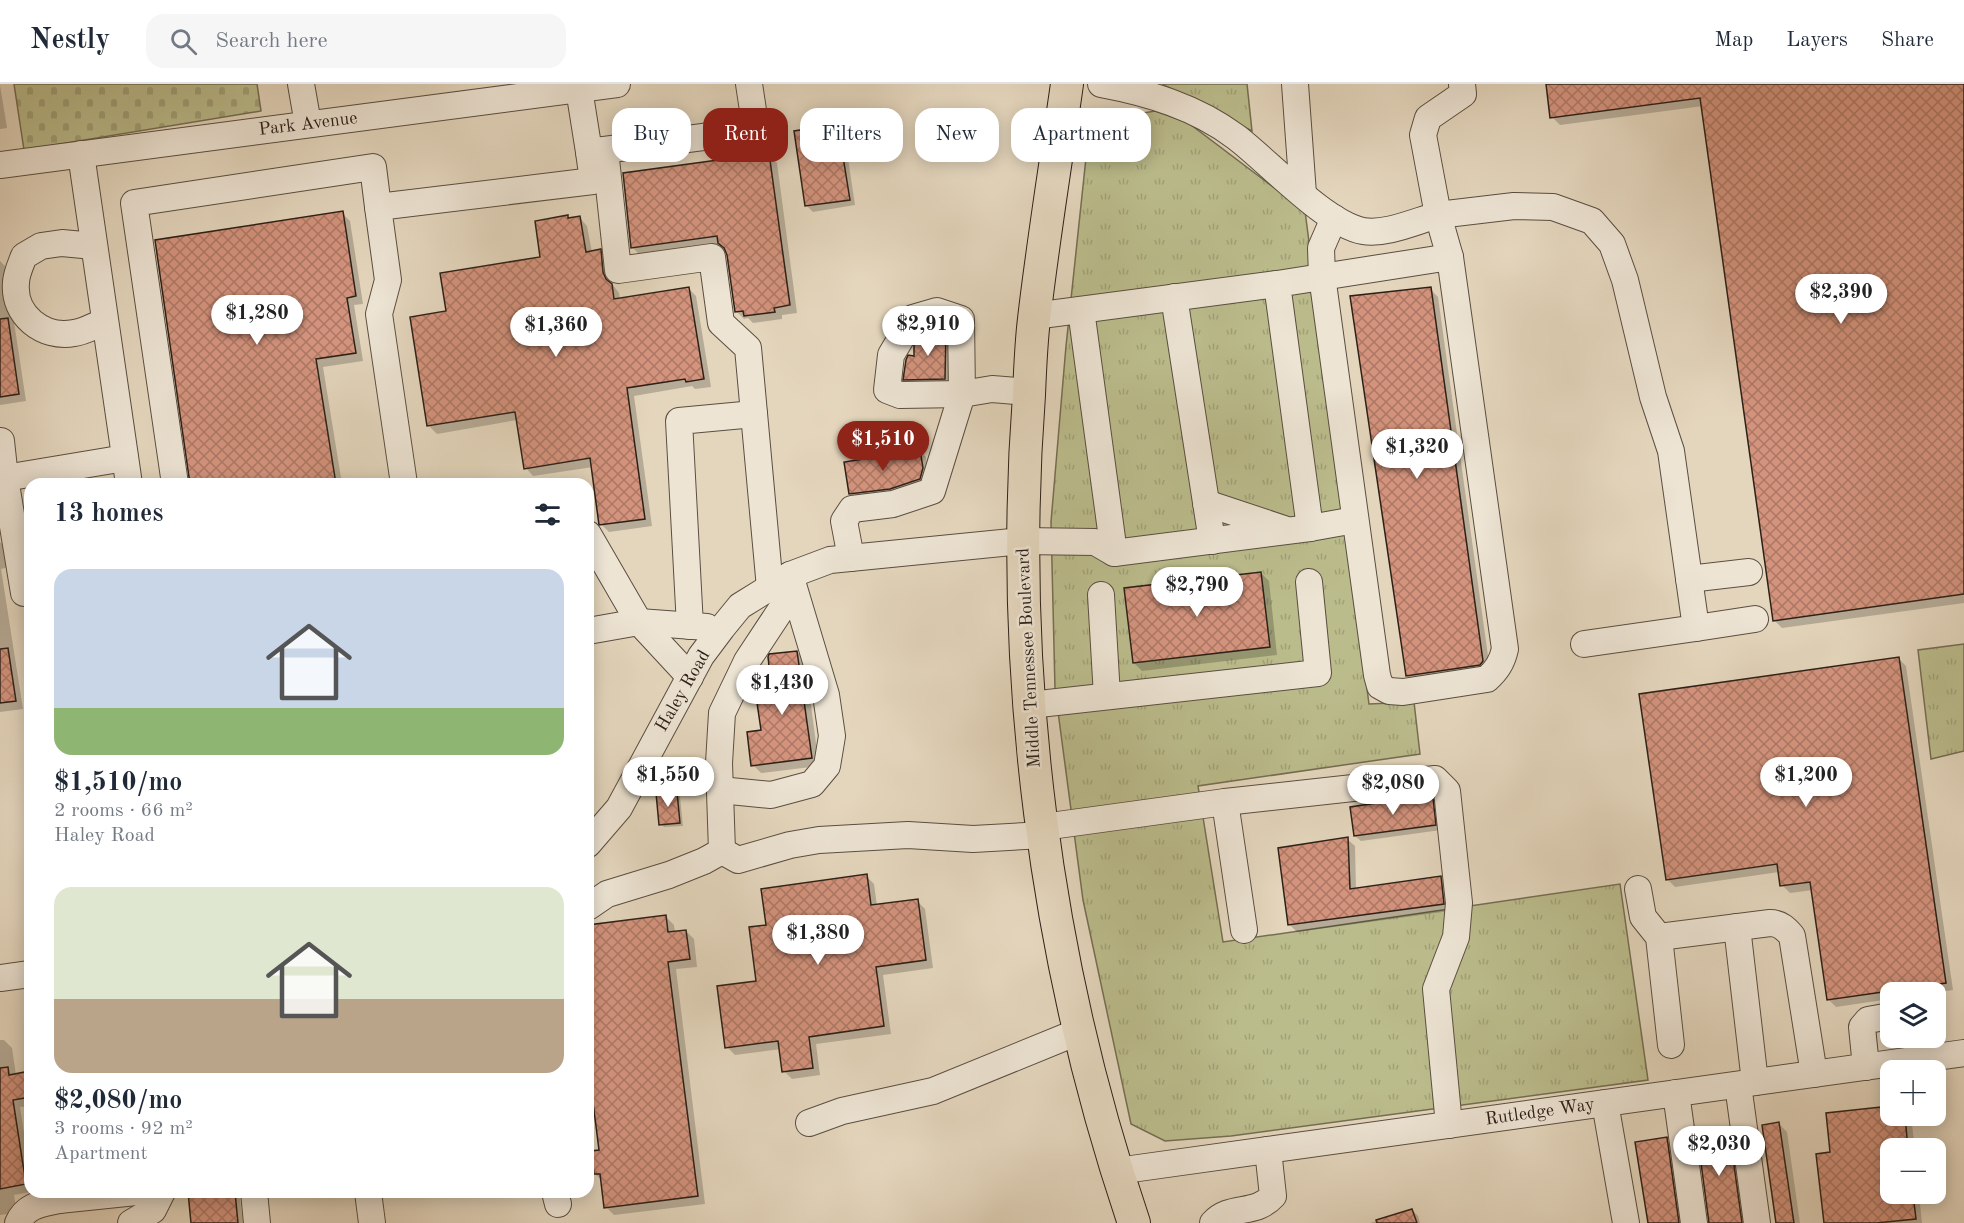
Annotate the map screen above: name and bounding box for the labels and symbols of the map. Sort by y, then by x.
street label: Park Avenue [258,109,358,139]
pin: $2,390 [1792,274,1890,325]
pin: $1,280 [208,295,306,346]
pin: $2,910 [879,306,977,357]
pin: $1,360 [507,307,605,358]
pin: $1,510 [834,421,932,472]
pin: $1,320 [1368,429,1466,480]
street label: Middle Tennessee Boulevard [1014,547,1044,769]
pin: $2,790 [1148,567,1246,618]
street label: Haley Road [652,647,714,735]
pin: $1,430 [733,665,831,716]
pin: $1,550 [619,757,717,808]
pin: $1,200 [1757,757,1855,808]
pin: $2,080 [1344,765,1442,816]
pin: $1,380 [769,915,867,966]
street label: Rutledge Way [1484,1095,1596,1129]
pin: $2,030 [1670,1126,1768,1177]

